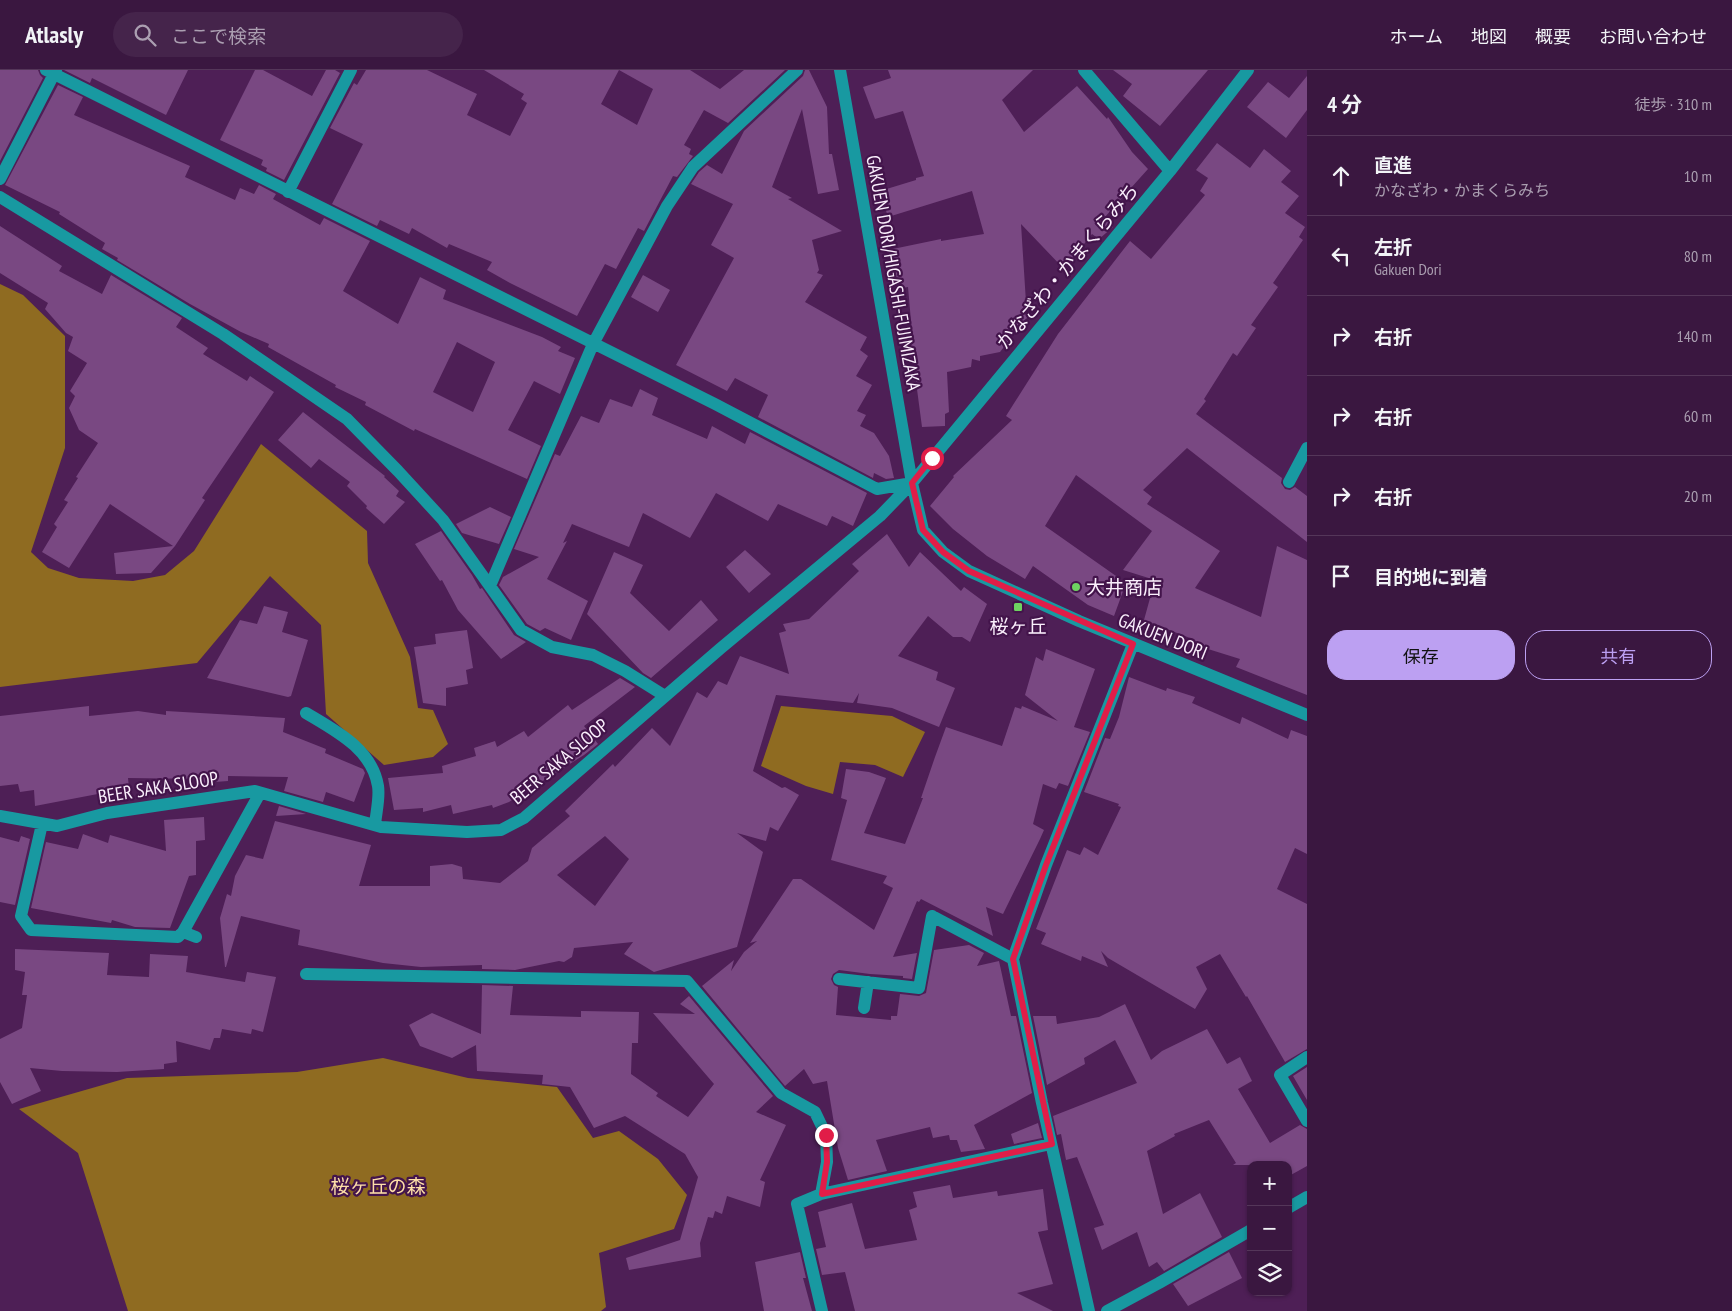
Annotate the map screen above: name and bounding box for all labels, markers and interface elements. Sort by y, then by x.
search box [113,12,463,57]
text: Atlasly [25,19,83,50]
icon: search [131,21,159,49]
text: ここで検索 [171,24,266,48]
text: ホーム [1390,25,1443,48]
text: 地図 [1471,25,1507,48]
text: 概要 [1535,25,1571,48]
text: お問い合わせ [1599,25,1707,48]
text: 4 分 [1327,91,1362,118]
text: 徒歩 · 310 m [1634,94,1712,114]
street label: GAKUEN DORI/HIGASHI-FUJIMIZAKA [861,153,927,393]
text: 直進 [1374,153,1412,177]
icon: ahead [1327,162,1355,190]
text: 10 m [1684,166,1712,186]
street label: かなざわ・かまくらみち [991,178,1143,354]
text: かなざわ・かまくらみち [1374,180,1550,200]
text: 左折 [1374,235,1412,259]
icon: left [1327,242,1355,270]
text: 80 m [1684,246,1712,266]
text: Gakuen Dori [1374,259,1442,279]
icon: right [1327,322,1355,350]
text: 右折 [1374,325,1412,349]
text: 140 m [1677,326,1712,346]
icon: right [1327,402,1355,430]
text: 右折 [1374,405,1412,429]
text: 60 m [1684,406,1712,426]
route start [921,447,944,470]
icon: right [1327,482,1355,510]
text: 右折 [1374,485,1412,509]
text: 20 m [1684,486,1712,506]
icon: arrive [1327,562,1355,590]
text: 目的地に到着 [1374,565,1488,589]
place label: 大井商店 [1086,575,1162,599]
marker: 大井商店 [1070,581,1082,593]
marker: 桜ヶ丘 [1012,601,1024,613]
street label: GAKUEN DORI [1115,607,1211,665]
place label: 桜ヶ丘 [989,614,1047,638]
button: 保存 [1327,630,1515,680]
button: 共有 [1525,630,1712,680]
street label: BEER SAKA SLOOP [505,713,613,809]
street label: BEER SAKA SLOOP [96,766,220,808]
route end [815,1124,838,1147]
map controls [1247,1161,1292,1296]
button: + [1247,1161,1292,1206]
park label: 桜ヶ丘の森 [330,1174,426,1198]
button: − [1247,1206,1292,1251]
button: layers [1247,1251,1292,1296]

